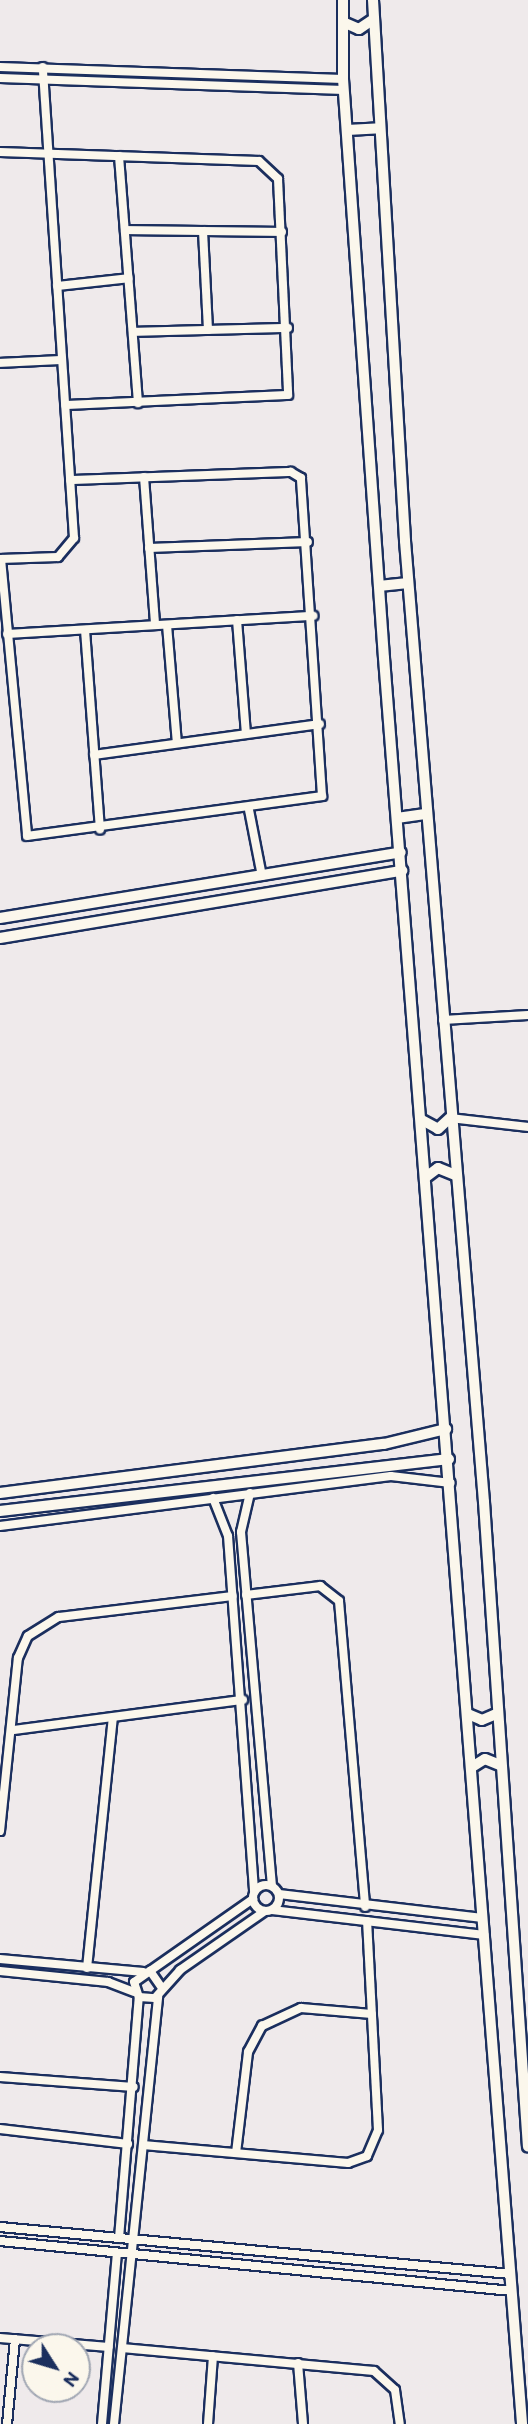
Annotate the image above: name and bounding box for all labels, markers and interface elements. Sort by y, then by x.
north arrow [21,2333,91,2403]
text: N [59,2368,85,2392]

